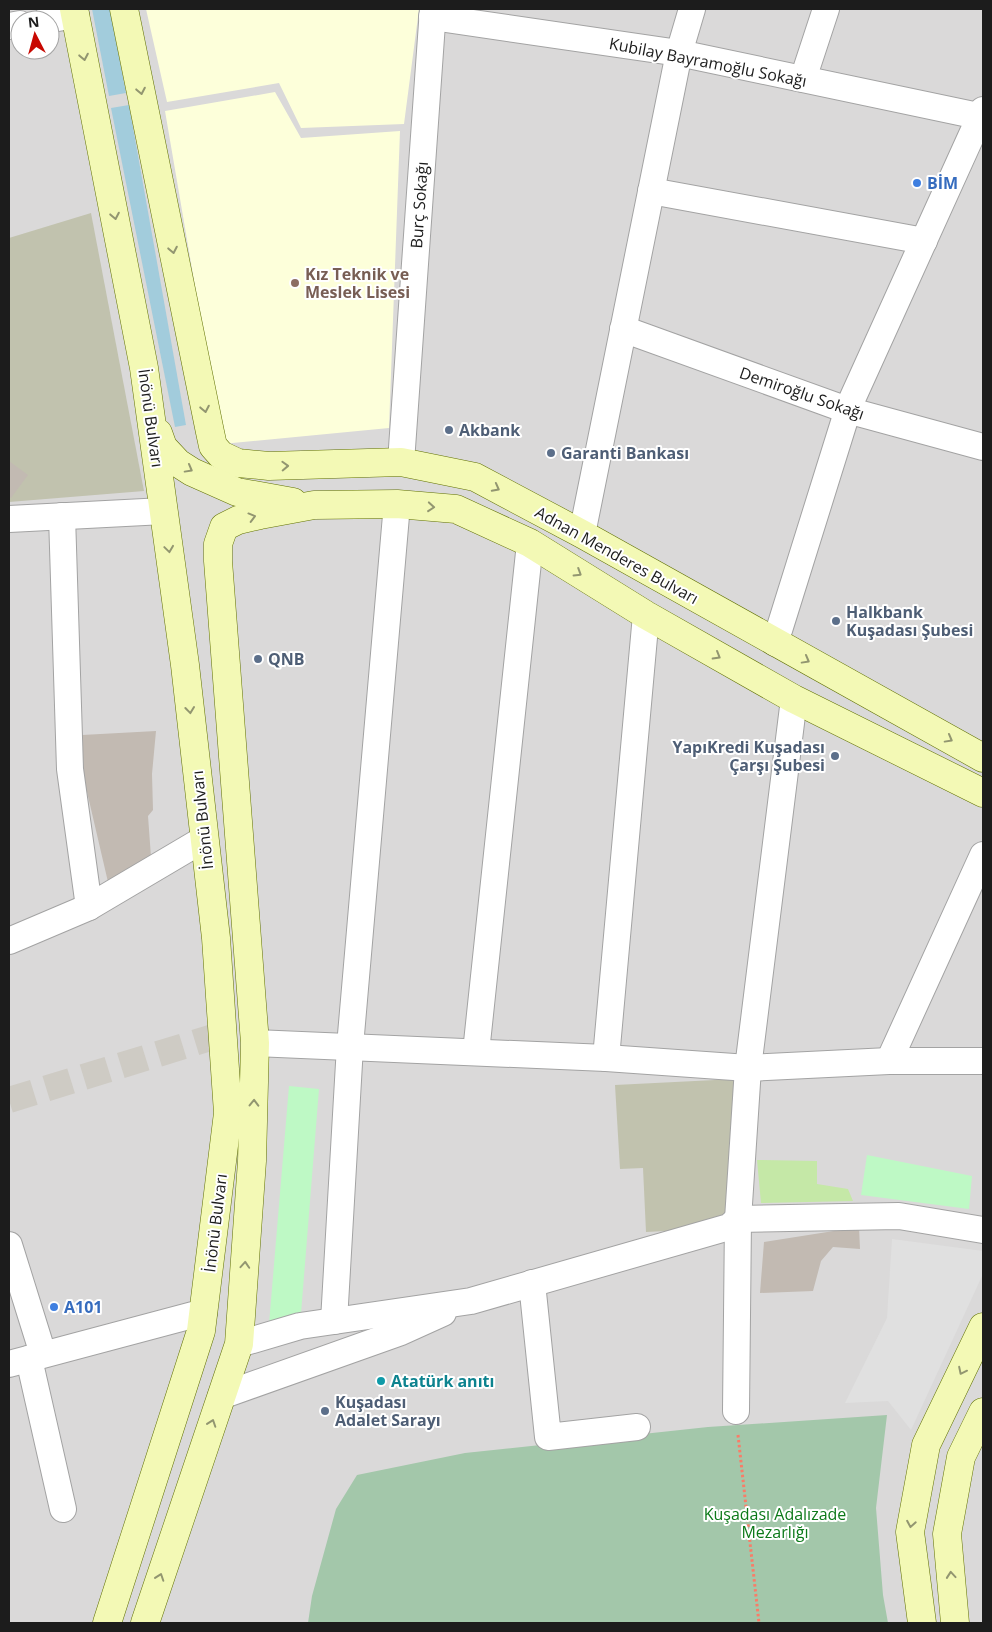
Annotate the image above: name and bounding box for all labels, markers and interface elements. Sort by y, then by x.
north arrow [10,10,60,60]
text: N [27,12,40,32]
street label: Kubilay Bayramoğlu Sokağı [607,32,809,92]
one-way arrow [78,52,88,61]
one-way arrow [135,86,145,95]
street label: Burç Sokağı [405,161,433,249]
place label: BİM [927,172,958,194]
marker: BİM [911,177,923,189]
one-way arrow [109,212,119,221]
one-way arrow [167,246,178,255]
place label: Kız Teknik ve Meslek Lisesi [305,263,410,303]
marker: Kız Teknik ve Meslek Lisesi [289,277,301,289]
street label: Demiroğlu Sokağı [737,361,867,425]
street label: İnönü Bulvarı [133,367,169,469]
one-way arrow [199,405,210,414]
place label: Akbank [459,419,520,441]
marker: Akbank [443,424,455,436]
place label: Garanti Bankası [561,442,689,464]
marker: Garanti Bankası [545,447,557,459]
one-way arrow [281,460,289,471]
one-way arrow [184,463,193,473]
one-way arrow [490,482,499,492]
one-way arrow [427,501,435,512]
street label: Adnan Menderes Bulvarı [531,501,703,609]
one-way arrow [248,512,257,523]
one-way arrow [164,545,174,553]
one-way arrow [572,566,581,576]
place label: Halkbank Kuşadası Şubesi [846,601,973,641]
marker: Halkbank Kuşadası Şubesi [830,615,842,627]
place label: QNB [268,648,305,670]
one-way arrow [712,649,721,659]
marker: QNB [252,653,264,665]
one-way arrow [801,654,810,664]
one-way arrow [184,707,195,715]
one-way arrow [943,732,952,742]
place label: YapıKredi Kuşadası Çarşı Şubesi [672,736,825,776]
marker: YapıKredi Kuşadası Çarşı Şubesi [829,750,841,762]
street label: İnönü Bulvarı [186,769,218,871]
one-way arrow [249,1099,259,1106]
street label: İnönü Bulvarı [198,1172,232,1274]
one-way arrow [239,1261,250,1269]
place label: A101 [64,1296,102,1318]
marker: A101 [48,1301,60,1313]
one-way arrow [958,1366,968,1375]
place label: Atatürk anıtı [391,1370,494,1392]
marker: Atatürk anıtı [375,1375,387,1387]
place label: Kuşadası Adalet Sarayı [335,1391,441,1431]
marker: Kuşadası Adalet Sarayı [319,1405,331,1417]
one-way arrow [206,1419,216,1428]
park label: Kuşadası Adalızade Mezarlığı [704,1503,846,1543]
one-way arrow [907,1519,917,1528]
one-way arrow [946,1570,957,1578]
one-way arrow [155,1573,165,1582]

